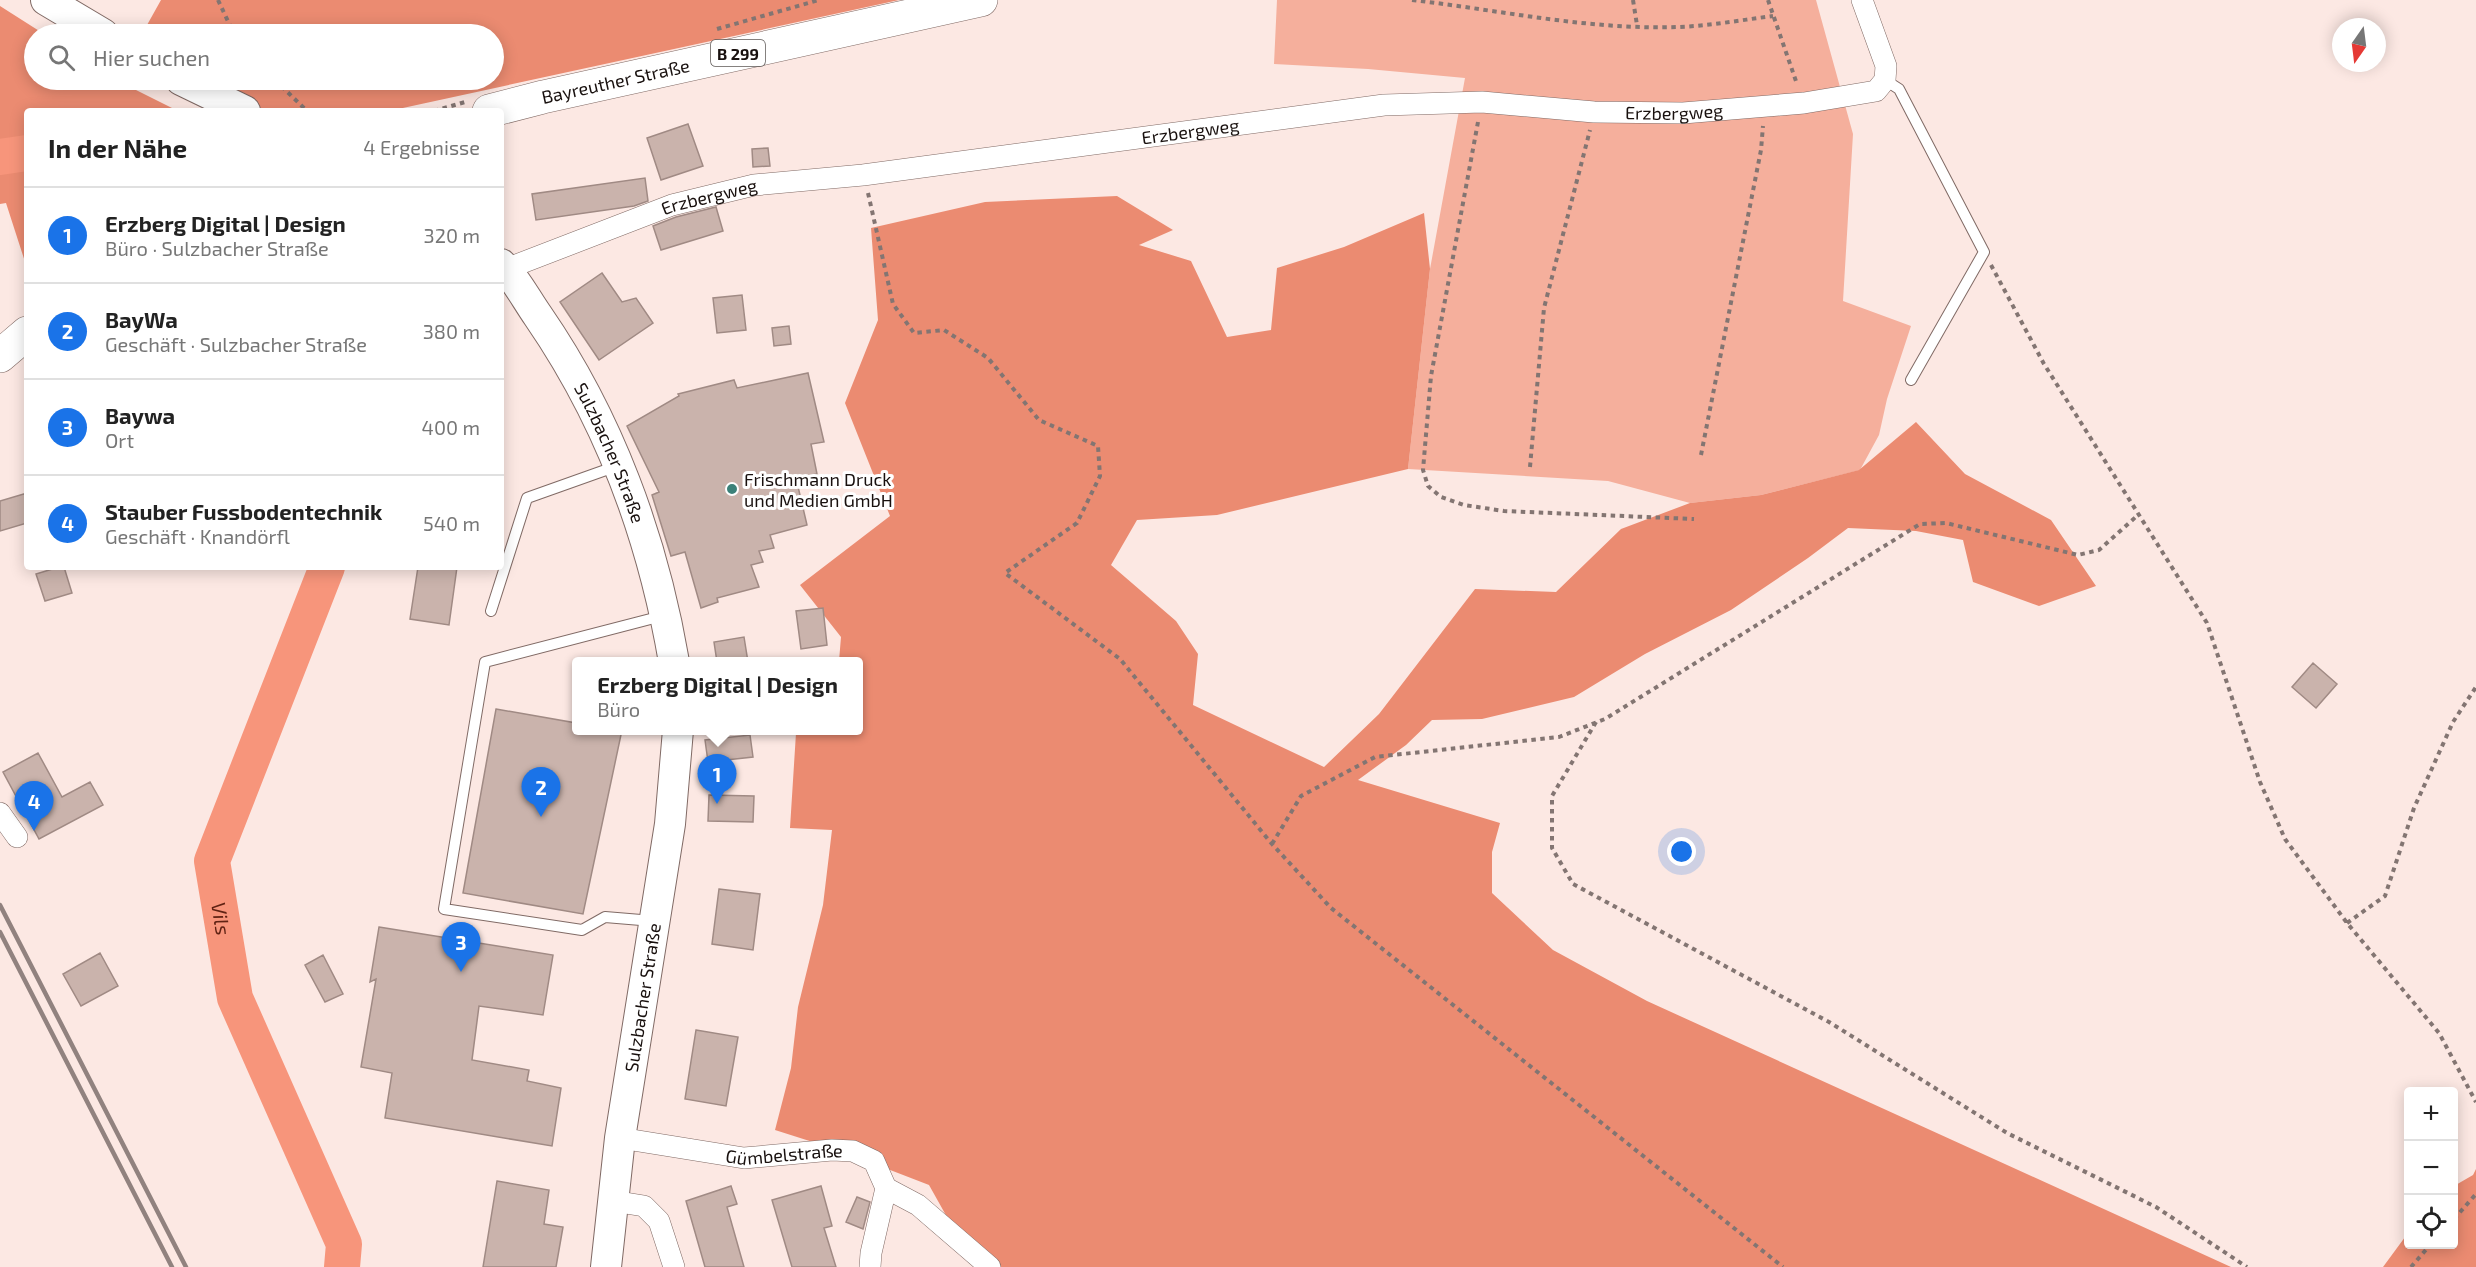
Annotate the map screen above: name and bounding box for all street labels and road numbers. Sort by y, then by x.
road number: B 299 [711,40,765,66]
street label: Bayreuther Straße [539,54,692,108]
street label: Erzbergweg [1625,99,1724,124]
street label: Erzbergweg [1140,114,1240,148]
street label: Erzbergweg [658,174,759,219]
street label: Sulzbacher Straße [570,379,650,526]
street label: Sulzbacher Straße [620,921,665,1074]
street label: Gümbelstraße [724,1139,843,1169]

